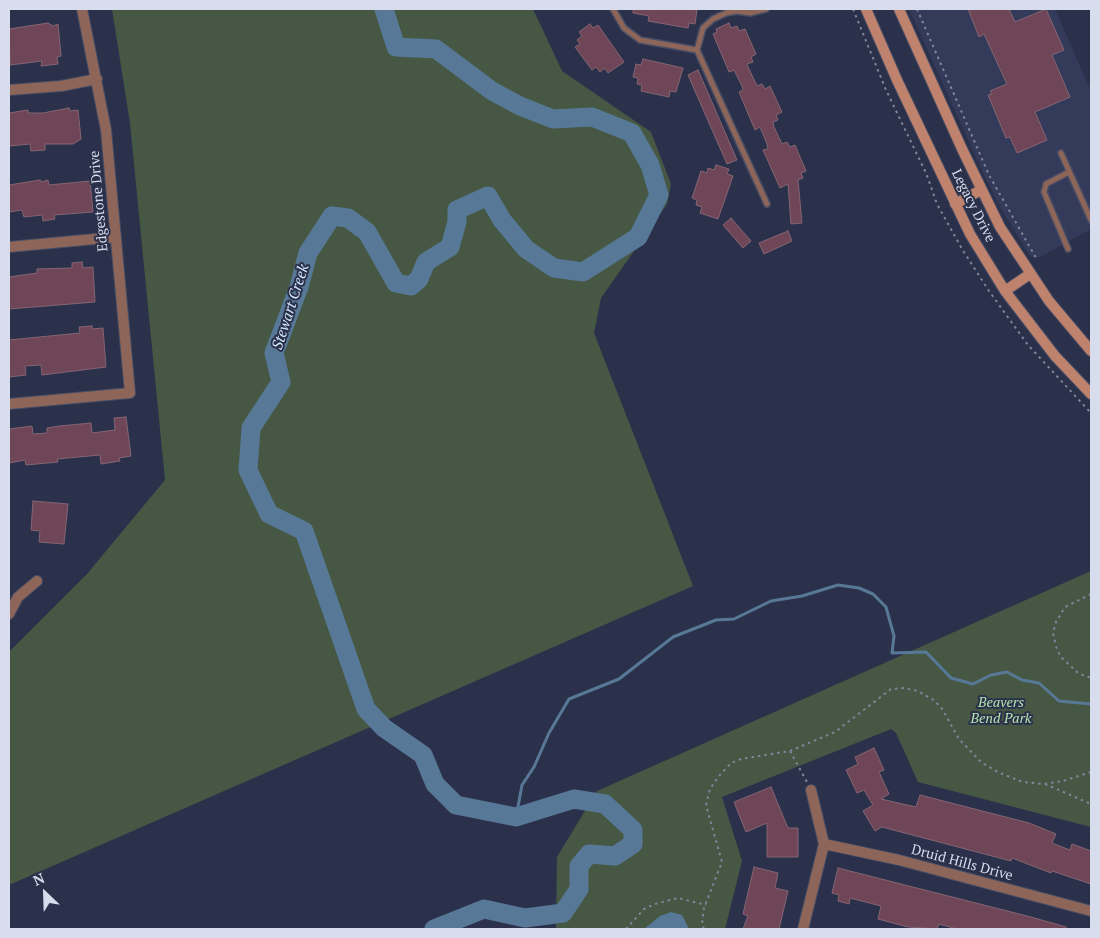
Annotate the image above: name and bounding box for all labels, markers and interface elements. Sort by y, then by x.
street label: Edgestone Drive [86,150,112,252]
street label: Legacy Drive [947,167,999,245]
water label: Stewart Creek [269,262,313,352]
park label: Beavers Bend Park [970,695,1032,728]
street label: Druid Hills Drive [909,841,1015,885]
north arrow [20,868,70,918]
text: N [30,868,47,890]

